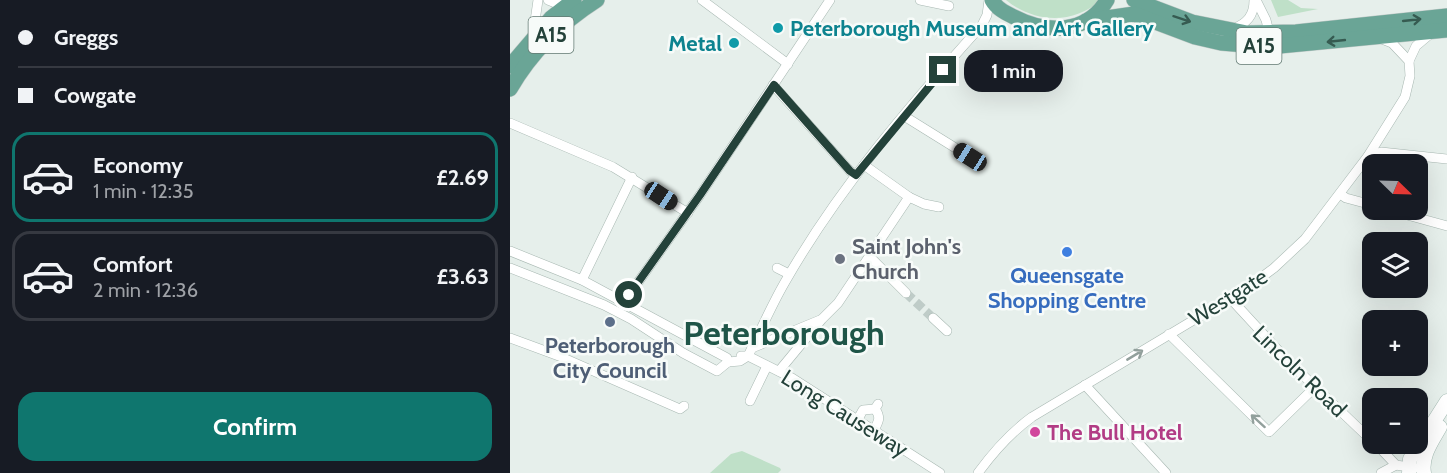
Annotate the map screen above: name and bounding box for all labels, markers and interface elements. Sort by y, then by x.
one-way arrow [1172,14,1191,25]
one-way arrow [1402,14,1422,25]
place label: Peterborough Museum and Art Gallery [790,15,1154,42]
road number: A15 [528,17,573,53]
marker: Peterborough Museum and Art Gallery [771,21,785,35]
text: Greggs [54,24,118,51]
road number: A15 [1236,28,1281,64]
place label: Metal [668,30,722,57]
marker: Metal [727,36,741,50]
one-way arrow [1327,36,1347,47]
callout: 1 min [964,49,1063,91]
route end [929,56,956,83]
text: 1 min [991,59,1036,83]
text: Cowgate [54,82,136,109]
car [950,140,990,174]
icon: car [21,150,75,204]
text: Economy [93,152,183,179]
north arrow [1362,154,1428,220]
map controls [1362,154,1428,454]
text: £2.69 [436,164,489,191]
text: 1 min · 12:35 [93,179,194,203]
car [641,179,681,213]
button: layers [1362,232,1428,298]
place label: Saint John's Church [852,233,961,285]
marker: Queensgate Shopping Centre [1060,245,1074,259]
icon: car [21,249,75,303]
text: Comfort [93,251,172,278]
marker: Saint John's Church [833,252,847,266]
place label: Queensgate Shopping Centre [988,262,1146,314]
text: £3.63 [437,263,489,290]
street label: Westgate [1184,263,1273,332]
text: 2 min · 12:36 [93,278,198,302]
route start [615,281,642,308]
button: + [1362,310,1428,376]
district label: Peterborough [683,312,885,354]
marker: Peterborough City Council [603,315,617,329]
street label: Lincoln Road [1247,320,1352,423]
place label: Peterborough City Council [545,332,675,384]
one-way arrow [1126,348,1143,360]
street label: Long Causeway [776,364,913,463]
button: − [1362,388,1428,454]
button: Confirm [18,392,492,461]
one-way arrow [1251,415,1266,429]
place label: The Bull Hotel [1047,419,1183,446]
marker: The Bull Hotel [1028,425,1042,439]

